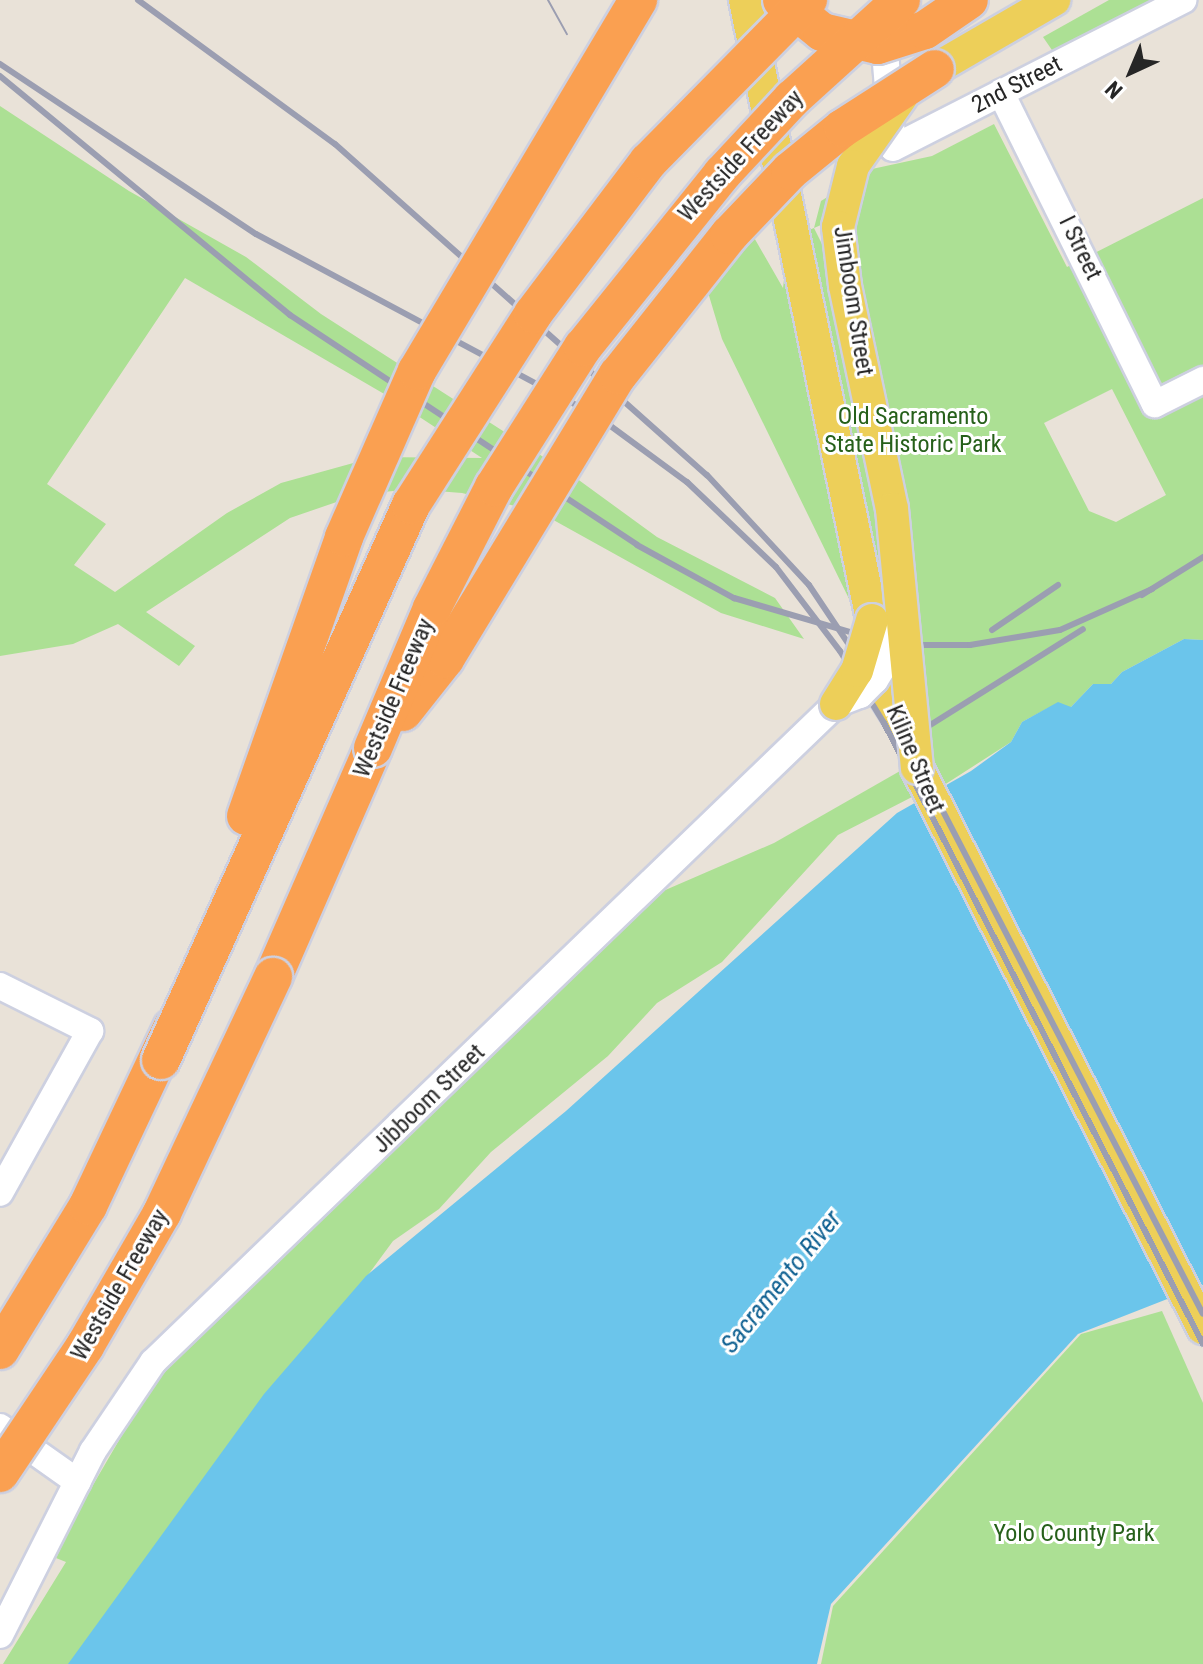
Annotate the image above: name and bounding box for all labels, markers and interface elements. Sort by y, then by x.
north arrow [1091,32,1171,112]
street label: 2nd Street [967,50,1067,120]
text: N [1100,76,1128,103]
street label: Westside Freeway [672,84,810,228]
street label: I Street [1052,211,1108,285]
street label: Jimboom Street [827,224,879,378]
park label: Old Sacramento State Historic Park [824,403,1002,459]
street label: Westside Freeway [348,614,440,782]
street label: Kiline Street [879,701,951,817]
street label: Jibboom Street [367,1038,491,1160]
street label: Westside Freeway [65,1204,175,1366]
water label: Sacramento River [714,1205,848,1359]
park label: Yolo County Park [993,1520,1155,1548]

